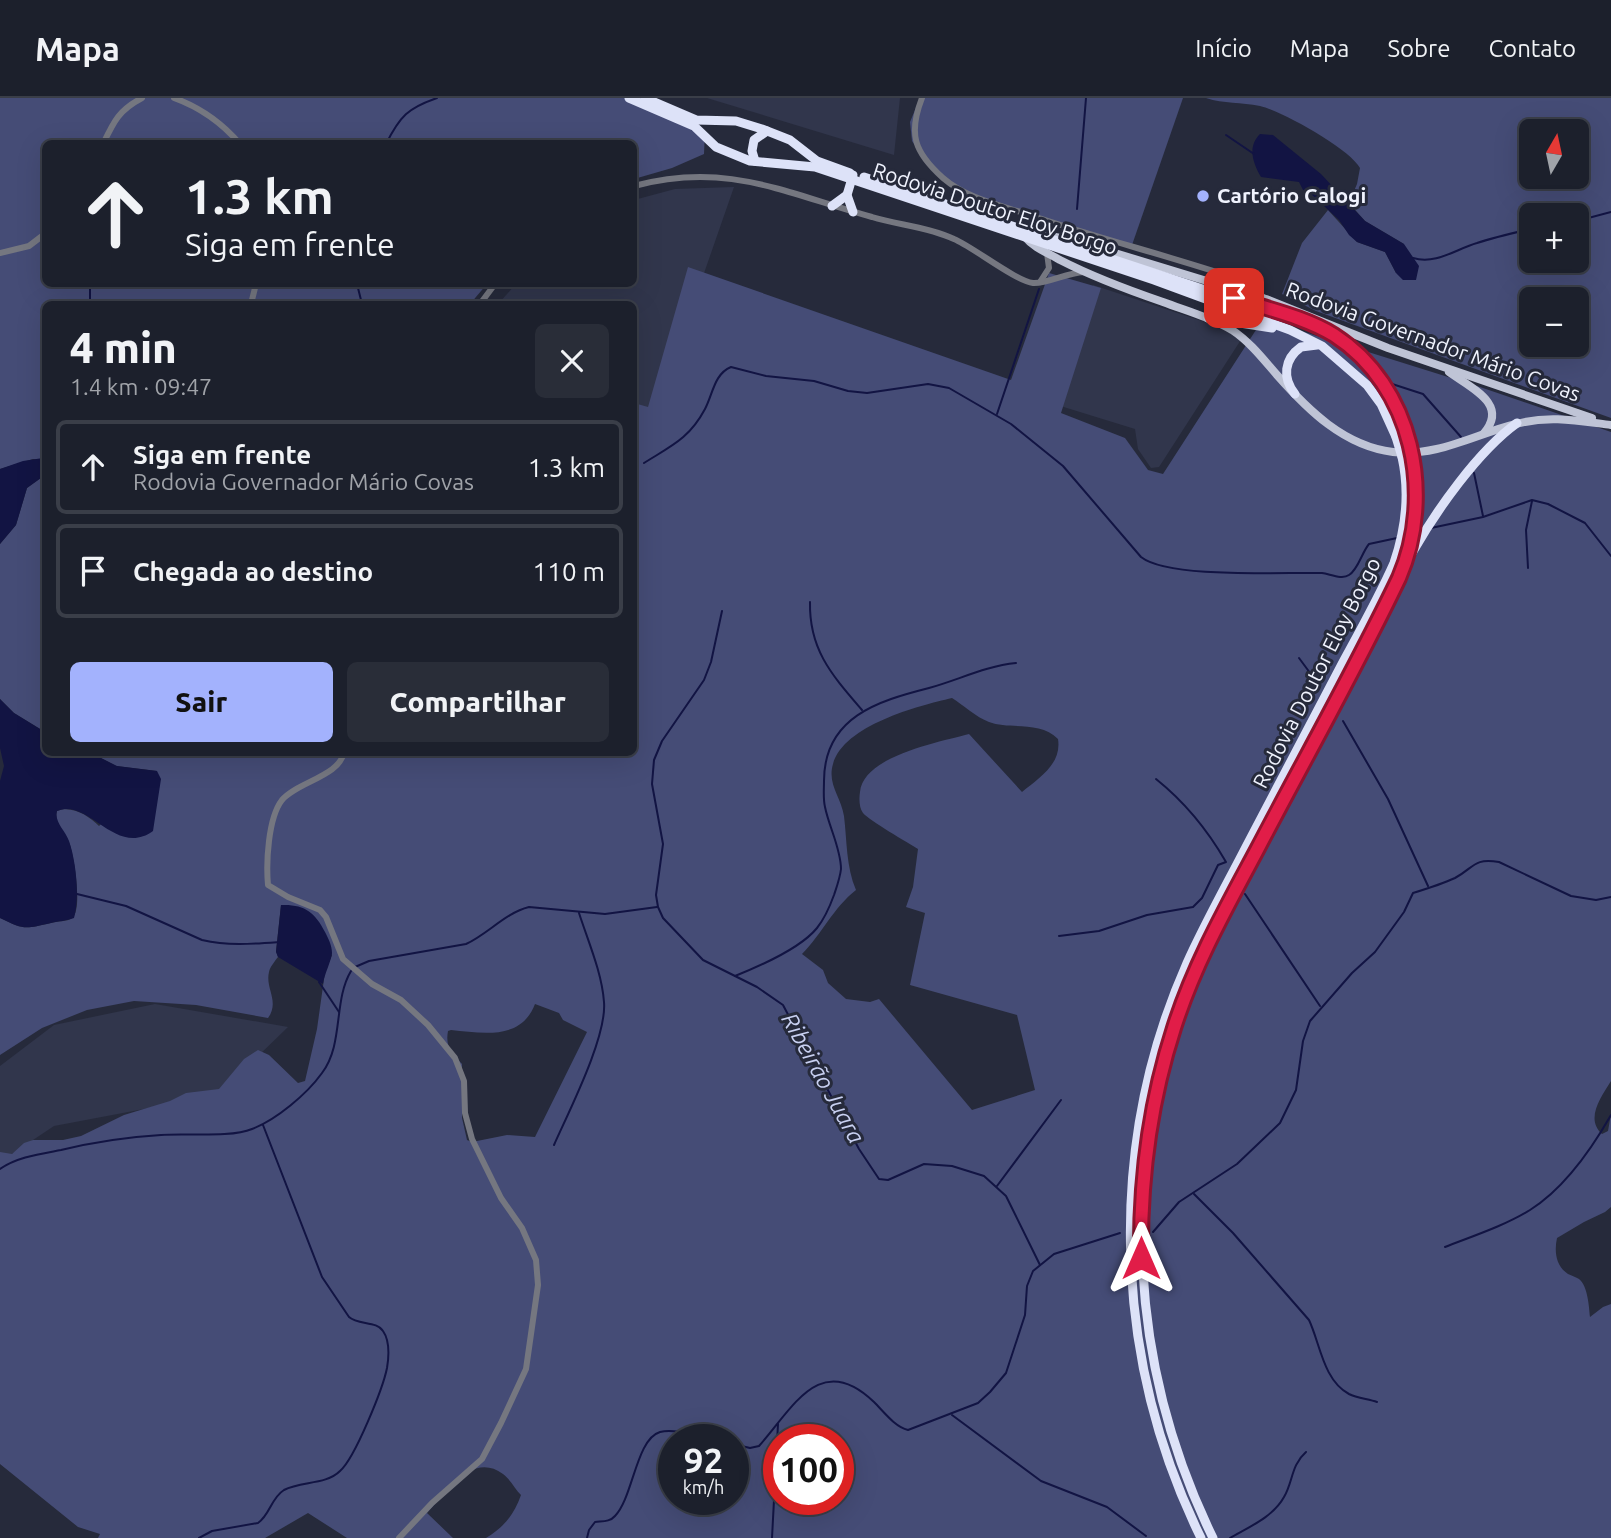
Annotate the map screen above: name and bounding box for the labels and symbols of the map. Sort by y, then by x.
north arrow [1519,119,1589,189]
street label: Rodovia Doutor Eloy Borgo [870,157,1121,259]
place label: Cartório Calogi [1217,183,1366,207]
marker: Cartório Calogi [1195,188,1211,204]
pin [1204,268,1264,328]
street label: Rodovia Governador Mário Covas [1283,277,1584,406]
street label: Rodovia Doutor Eloy Borgo [1247,553,1385,792]
water label: Ribeirão Juara [777,1008,870,1147]
position arrow [1104,1221,1178,1295]
speed limit sign: 100 [763,1424,854,1515]

